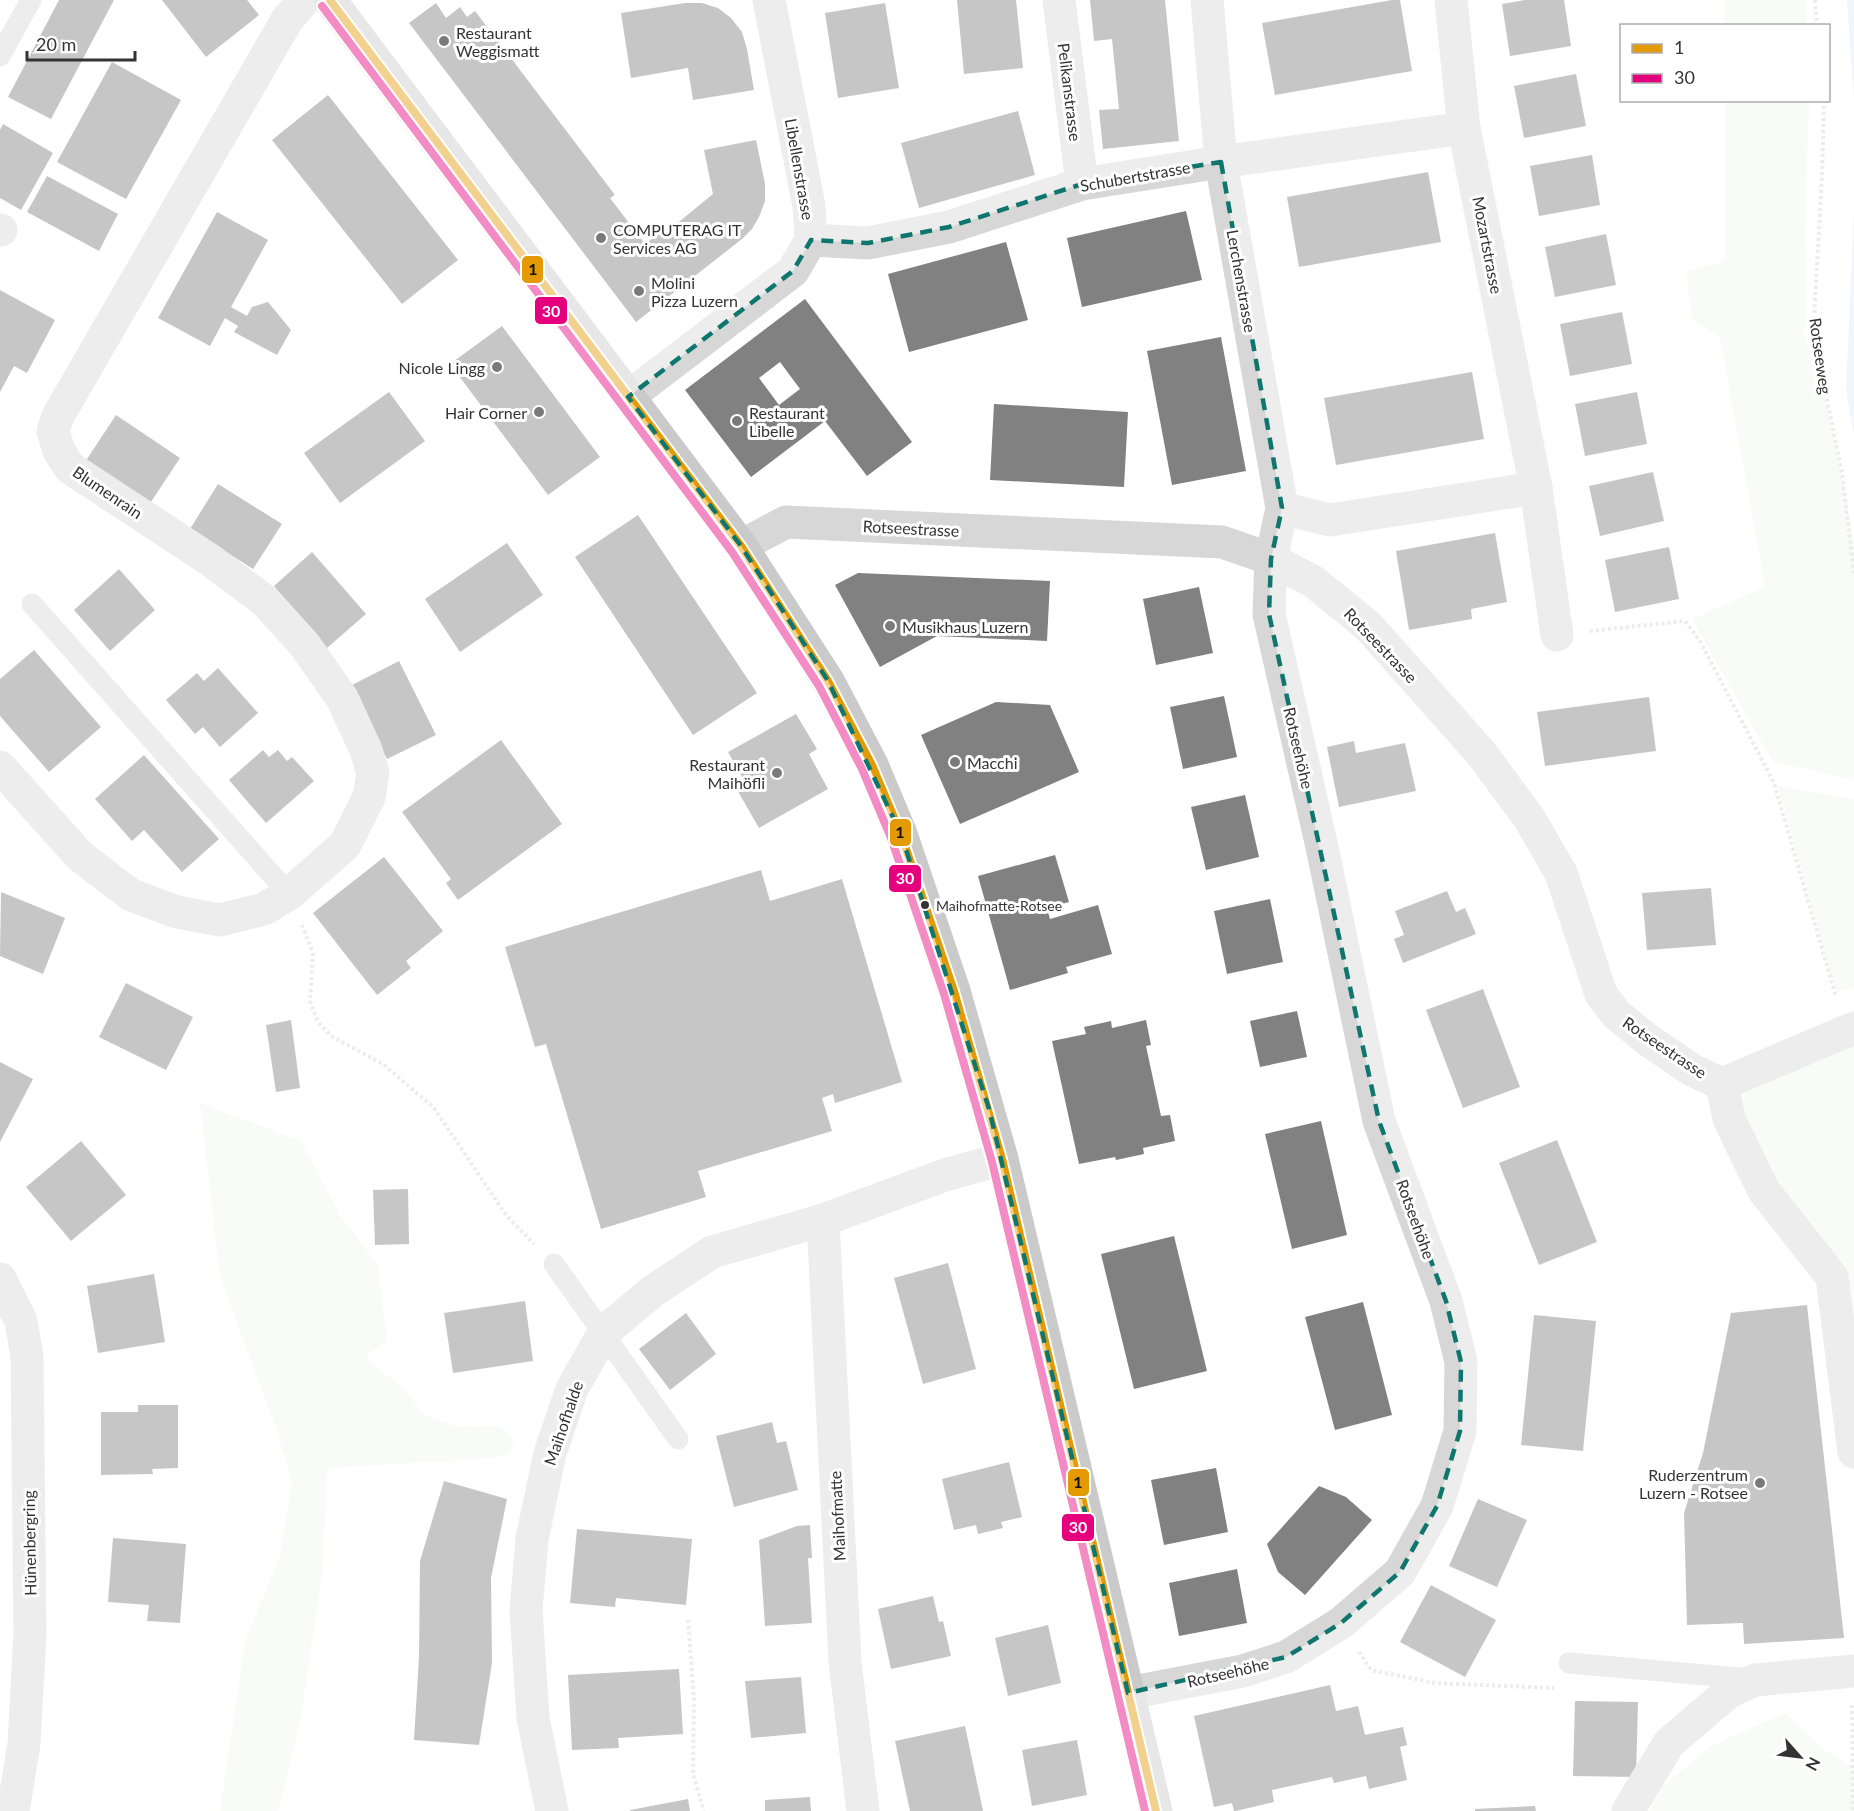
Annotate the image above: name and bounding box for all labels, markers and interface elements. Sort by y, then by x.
place label: Restaurant Weggismatt [456,23,539,60]
scale bar [27,24,135,62]
legend [1620,24,1830,102]
text: 20 m [36,33,76,55]
marker: Restaurant Weggismatt [437,34,451,48]
text: 1 [1674,36,1684,58]
street label: Pelikanstrasse [1055,42,1085,142]
text: 30 [1674,66,1695,88]
street label: Libellenstrasse [782,117,818,221]
street label: Schubertstrasse [1078,157,1192,195]
street label: Mozartstrasse [1469,195,1507,295]
place label: COMPUTERAG IT Services AG [613,220,742,257]
street label: Lerchenstrasse [1224,228,1260,334]
marker: COMPUTERAG IT Services AG [594,231,608,245]
line badge: 1 [521,255,544,284]
text: 1 [528,259,538,278]
place label: Molini Pizza Luzern [651,273,738,310]
marker: Molini Pizza Luzern [632,284,646,298]
line badge: 30 [534,296,568,325]
text: 30 [542,301,560,320]
street label: Rotseeweg [1806,316,1836,396]
place label: Nicole Lingg [399,358,485,377]
marker: Nicole Lingg [490,360,504,374]
place label: Hair Corner [445,403,527,422]
place label: Restaurant Libelle [749,403,825,440]
marker: Hair Corner [532,405,546,419]
marker: Restaurant Libelle [730,414,744,428]
street label: Blumenrain [70,462,146,522]
street label: Rotseestrasse [862,516,960,540]
street label: Rotseestrasse [1341,604,1421,686]
place label: Musikhaus Luzern [902,617,1028,636]
marker: Musikhaus Luzern [883,619,897,633]
street label: Rotseehöhe [1280,705,1318,791]
place label: Macchi [967,753,1017,772]
place label: Restaurant Maihöfli [689,755,765,792]
marker: Macchi [948,755,962,769]
marker: Restaurant Maihöfli [770,766,784,780]
line badge: 1 [889,818,912,847]
text: 1 [895,822,905,841]
line badge: 30 [888,864,922,893]
text: 30 [896,868,914,887]
place label: Maihofmatte-Rotsee [936,897,1062,914]
marker: Maihofmatte-Rotsee [919,899,931,911]
street label: Rotseestrasse [1620,1012,1710,1082]
street label: Rotseehöhe [1393,1177,1439,1261]
street label: Maihofhalde [540,1378,586,1468]
place label: Ruderzentrum Luzern - Rotsee [1639,1465,1748,1502]
line badge: 1 [1067,1468,1090,1497]
street label: Maihofmatte [825,1470,849,1562]
text: 1 [1073,1472,1083,1491]
marker: Ruderzentrum Luzern - Rotsee [1753,1476,1767,1490]
street label: Hünenbergring [19,1490,39,1596]
line badge: 30 [1061,1513,1095,1542]
text: 30 [1069,1517,1087,1536]
street label: Rotseehöhe [1185,1653,1271,1691]
north arrow [1770,1727,1830,1787]
text: N [1802,1754,1825,1774]

